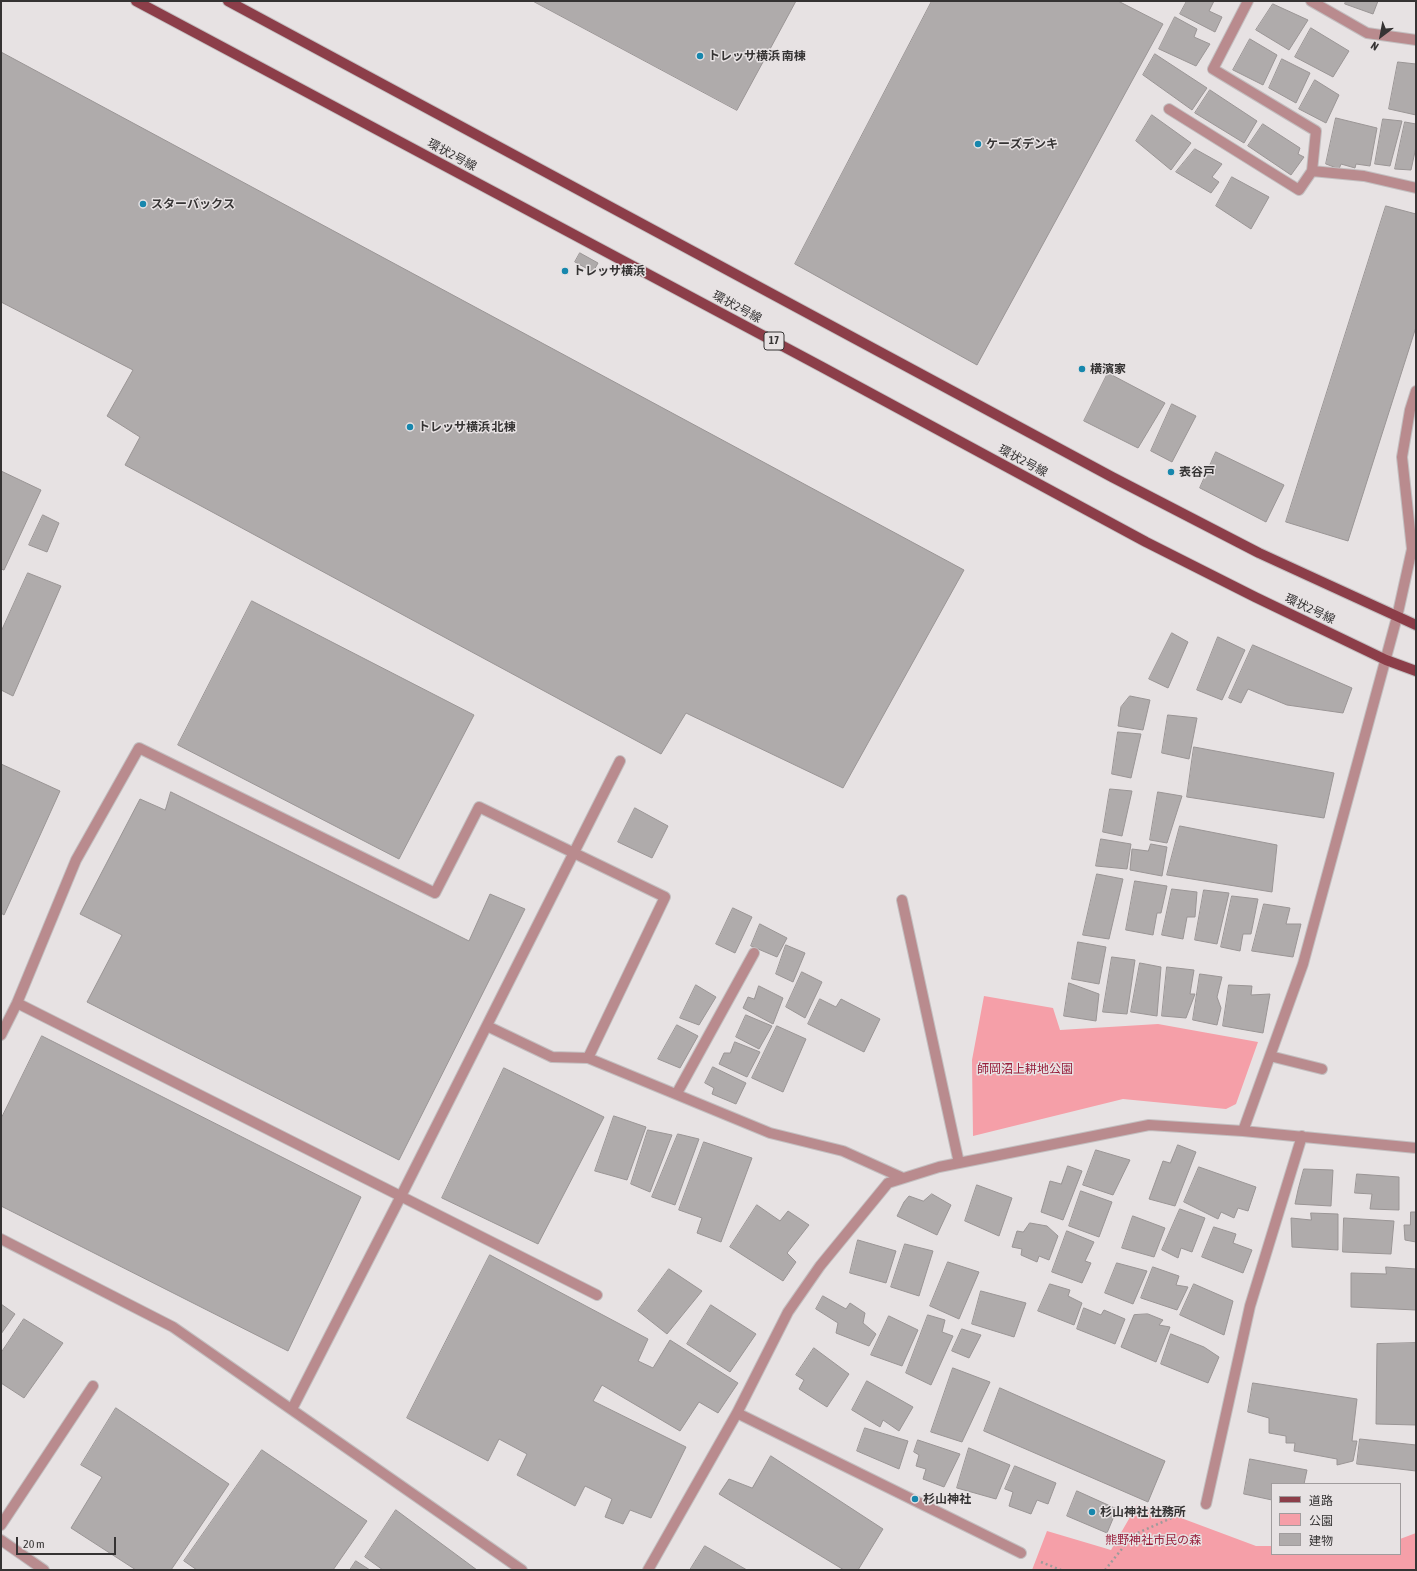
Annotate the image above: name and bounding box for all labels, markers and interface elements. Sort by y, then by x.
north arrow [1361,16,1401,56]
text: N [1369,39,1381,53]
place label: トレッサ横浜 南棟 [708,49,806,63]
marker: トレッサ横浜 南棟 [695,51,705,61]
street label: 環状2号線 [425,136,479,174]
place label: ケーズデンキ [986,137,1058,151]
marker: ケーズデンキ [973,139,983,149]
place label: スターバックス [151,197,235,211]
marker: スターバックス [138,199,148,209]
place label: トレッサ横浜 [573,264,645,278]
marker: トレッサ横浜 [560,266,570,276]
street label: 環状2号線 [710,288,764,326]
road number: 17 [764,332,784,350]
place label: 横濱家 [1090,362,1126,376]
marker: 横濱家 [1077,364,1087,374]
place label: トレッサ横浜 北棟 [418,420,516,434]
marker: トレッサ横浜 北棟 [405,422,415,432]
street label: 環状2号線 [996,442,1050,480]
place label: 表谷戸 [1179,465,1215,479]
marker: 表谷戸 [1166,467,1176,477]
street label: 環状2号線 [1283,591,1337,627]
park label: 師岡沼上耕地公園 [977,1062,1073,1076]
legend [1271,1483,1401,1555]
place label: 杉山神社 [923,1492,971,1506]
marker: 杉山神社 [910,1494,920,1504]
text: 道路 [1309,1494,1333,1508]
place label: 杉山神社 社務所 [1100,1505,1186,1519]
marker: 杉山神社 社務所 [1087,1507,1097,1517]
text: 公園 [1309,1514,1333,1528]
scale bar [18,1529,118,1555]
park label: 熊野神社市民の森 [1105,1533,1201,1547]
text: 建物 [1309,1534,1333,1548]
text: 20 m [23,1537,45,1551]

